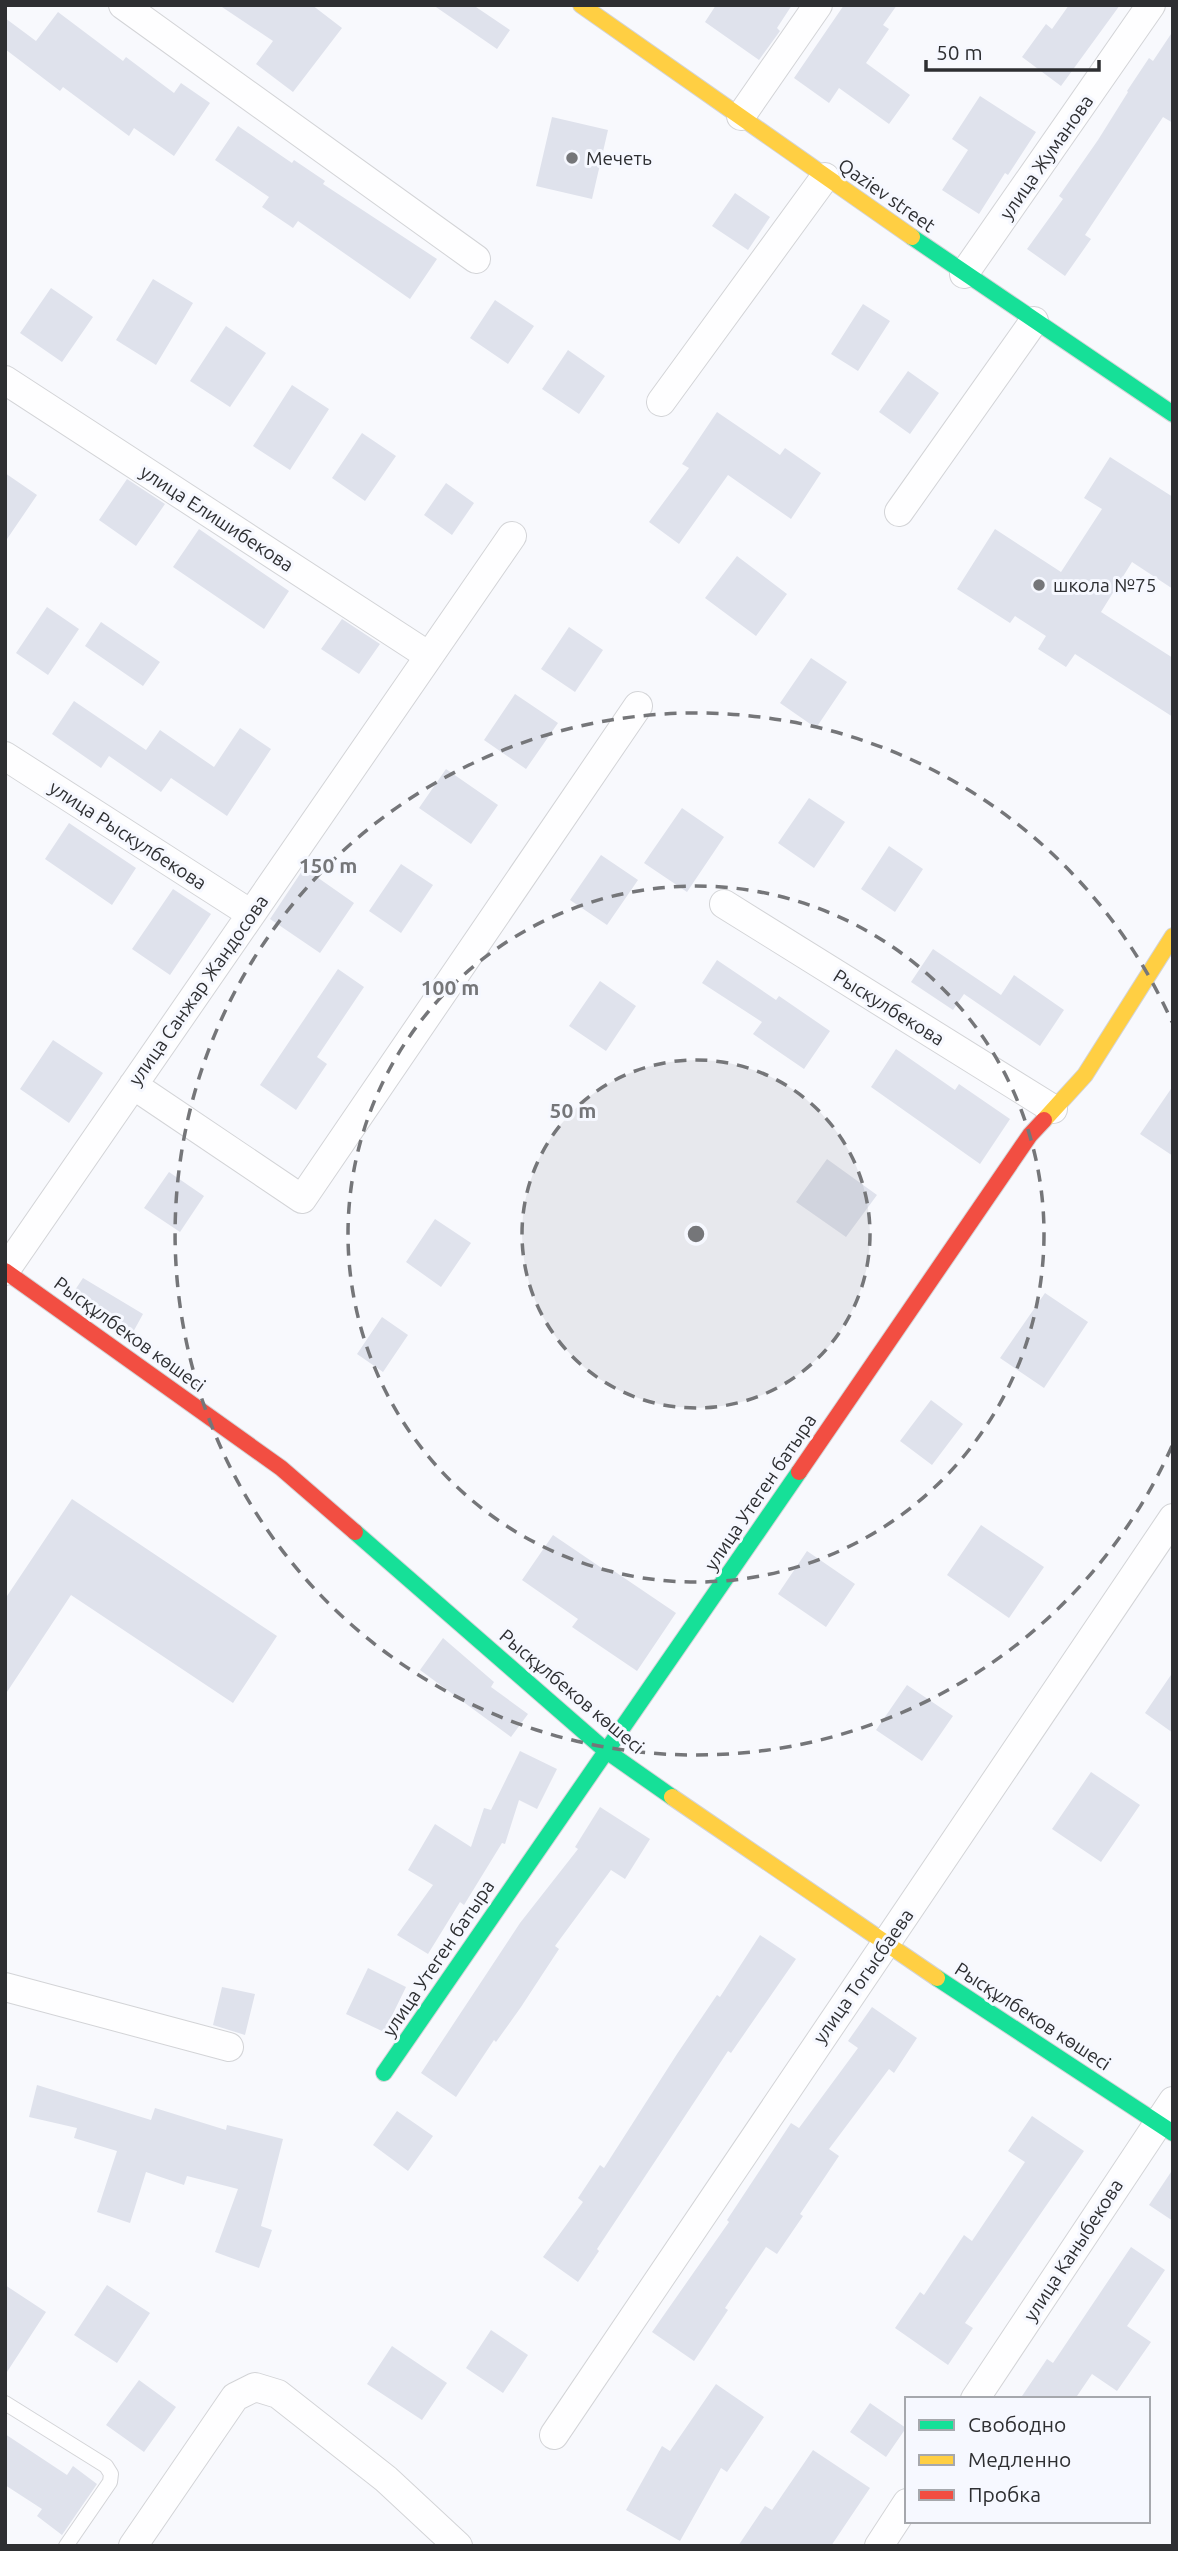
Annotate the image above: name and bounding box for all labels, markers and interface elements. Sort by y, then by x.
scale bar [926,28,1099,72]
text: 50 m [936,40,983,64]
street label: улица Жуманова [995,90,1097,224]
place label: Мечеть [586,147,652,169]
marker: Мечеть [564,150,580,166]
street label: Qaziev street [834,153,940,237]
street label: улица Елишибекова [136,460,298,576]
place label: школа №75 [1053,574,1157,596]
marker: школа №75 [1031,577,1047,593]
street label: улица Рыскулбекова [45,776,211,894]
text: 150 m [299,853,357,877]
street label: улица Санжар Жандосова [124,890,272,1090]
street label: Рыскулбекова [830,964,948,1050]
text: 100 m [421,975,479,999]
text: 50 m [550,1098,596,1122]
centre of rings [684,1222,708,1246]
street label: Рысқұлбеков көшесі [50,1272,210,1396]
street label: улица Утеген батыра [699,1410,821,1574]
street label: Рысқұлбеков көшесі [495,1624,649,1758]
street label: улица Утеген батыра [377,1876,499,2040]
street label: улица Тогысбаева [808,1904,918,2048]
street label: Рысқұлбеков көшесі [951,1957,1115,2075]
street label: улица Каныбекова [1019,2175,1127,2325]
legend [905,2397,1150,2523]
text: Свободно [968,2412,1066,2436]
text: Медленно [968,2447,1071,2471]
text: Пробка [968,2482,1041,2506]

